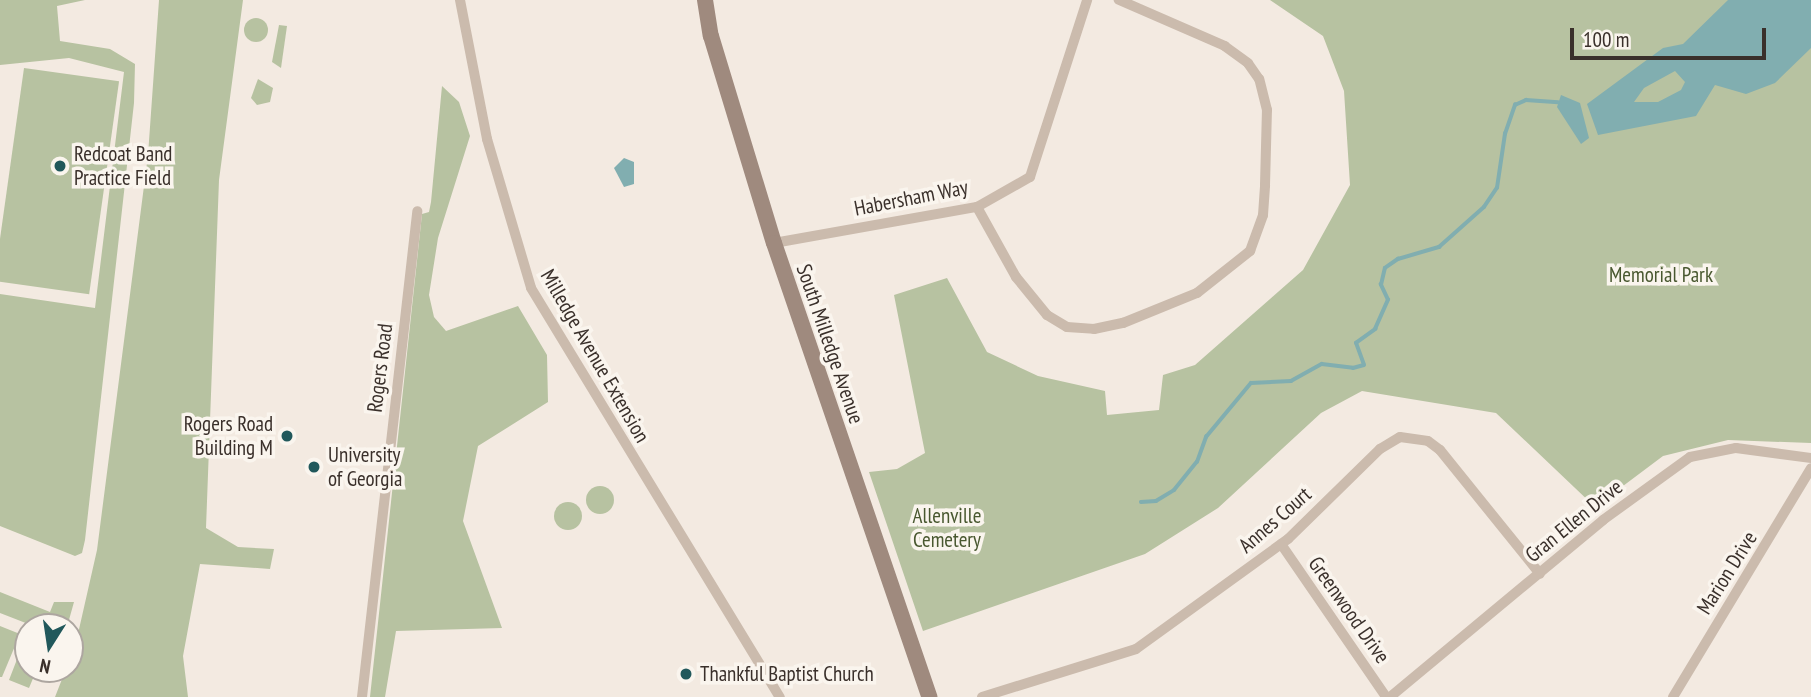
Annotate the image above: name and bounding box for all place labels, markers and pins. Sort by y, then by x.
place label: Redcoat Band Practice Field [74,141,172,191]
marker: Redcoat Band Practice Field [52,158,68,174]
place label: Rogers Road Building M [184,411,273,461]
marker: Rogers Road Building M [279,428,295,444]
place label: University of Georgia [328,442,402,492]
marker: University of Georgia [306,459,322,475]
place label: Thankful Baptist Church [700,661,874,687]
marker: Thankful Baptist Church [678,666,694,682]

